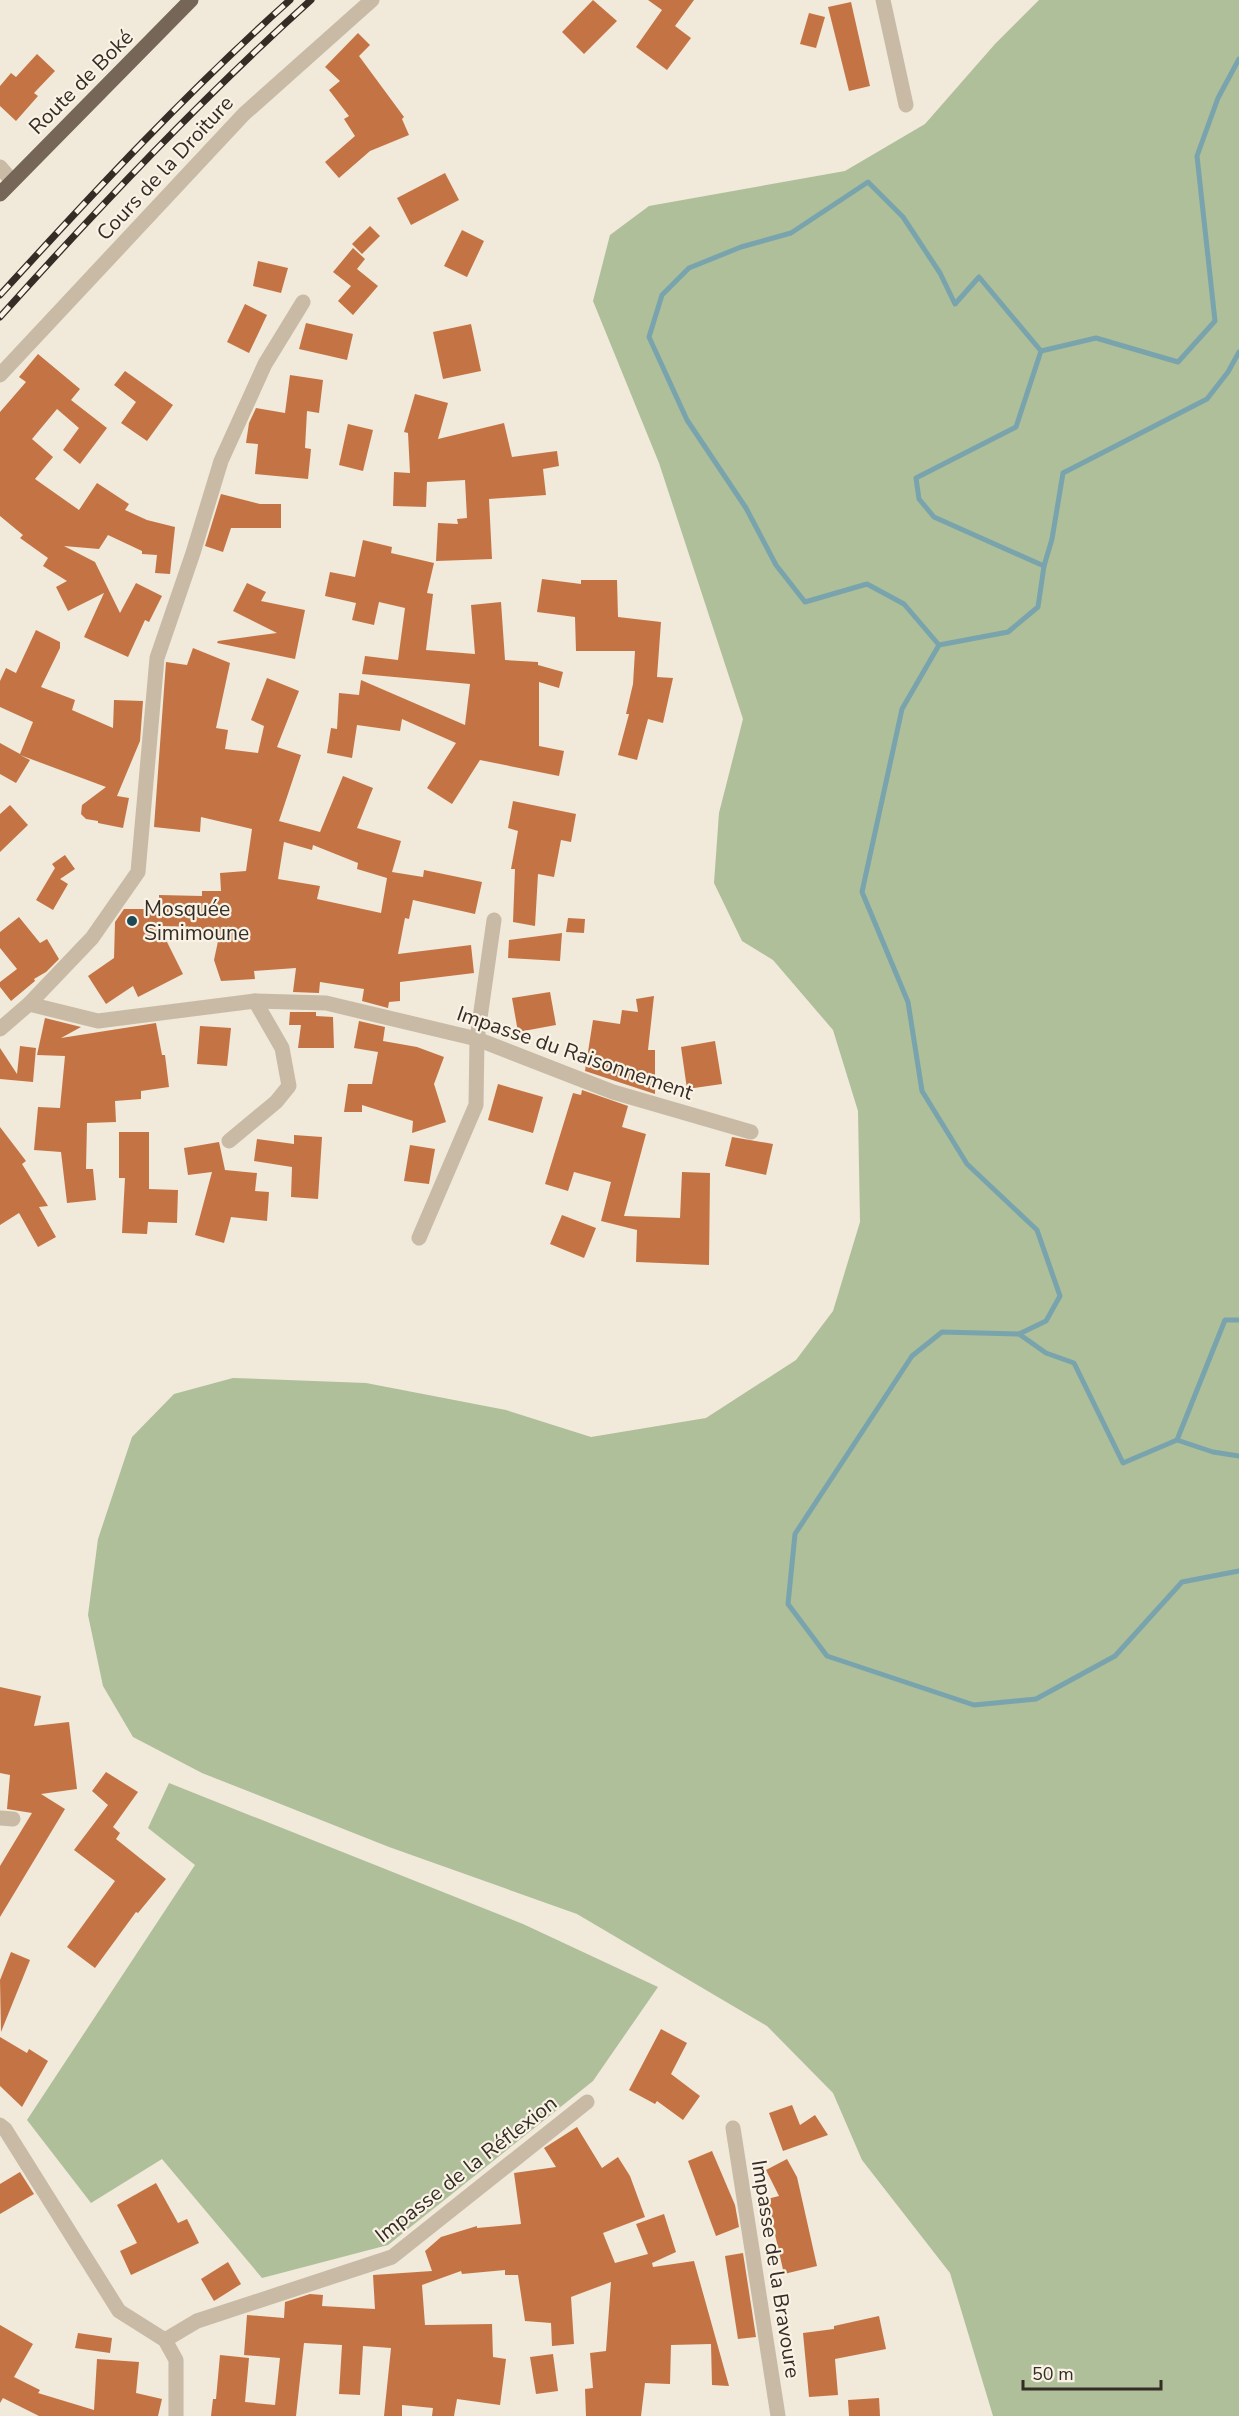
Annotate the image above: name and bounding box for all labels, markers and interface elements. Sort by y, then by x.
street label: Route de Boké [23,24,139,140]
street label: Cours de la Droiture [90,90,240,246]
place label: Mosquée Simimoune [144,895,249,947]
marker: Mosquée Simimoune [125,914,139,928]
street label: Impasse du Raisonnement [453,999,697,1107]
street label: Impasse de la Réflexion [369,2089,563,2249]
street label: Impasse de la Bravoure [745,2158,807,2380]
scale bar [1023,2353,1161,2391]
text: 50 m [1032,2362,1074,2386]

